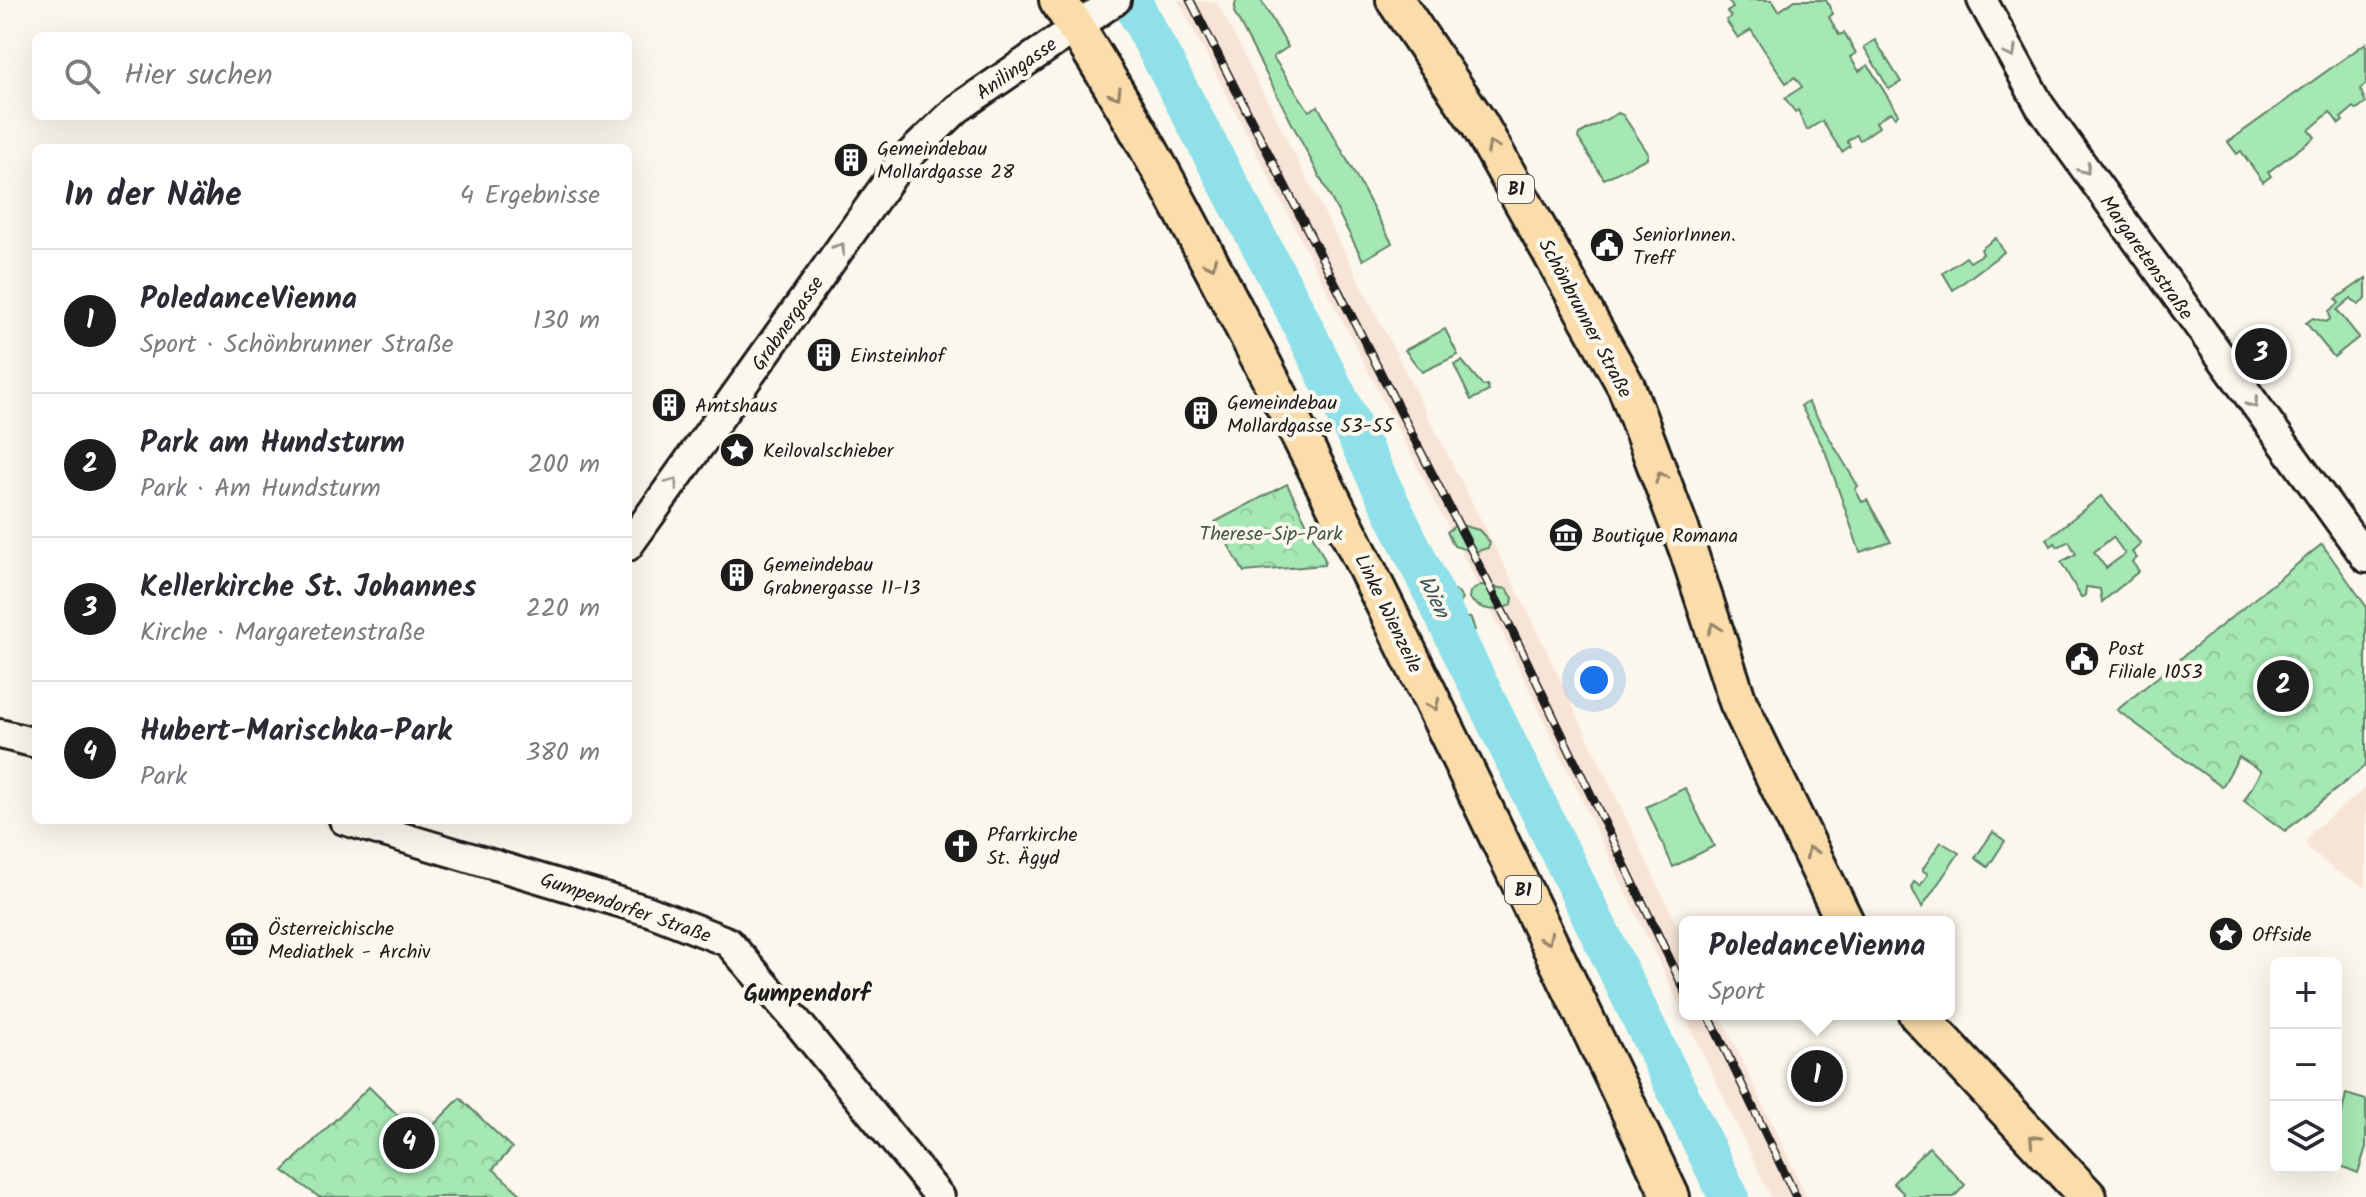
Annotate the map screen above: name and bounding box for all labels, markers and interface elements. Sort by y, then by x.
street label: Anilingasse [970,30,1064,109]
search box [32,32,632,120]
one-way arrow [2001,44,2017,59]
text: Hier suchen [124,52,273,100]
icon: search [60,54,104,98]
one-way arrow [1106,85,1121,100]
place label: Gemeindebau Mollardgasse 28 [877,134,1015,189]
building icon: Gemeindebau Mollardgasse 28 [832,141,870,179]
one-way arrow [1486,141,1502,155]
one-way arrow [2075,161,2090,175]
text: In der Nähe [64,169,242,223]
text: 4 Ergebnisse [460,175,600,217]
road number: B1 [1498,175,1534,203]
street label: Margaretenstraße [2090,189,2201,327]
place label: SeniorInnen. Treff [1633,220,1736,275]
public building icon: SeniorInnen. Treff [1588,226,1626,264]
street label: Schönbrunner Straße [1529,233,1640,404]
one-way arrow [830,242,845,257]
one-way arrow [1201,255,1216,270]
street label: Grabnergasse [744,270,833,378]
text: PoledanceVienna [140,276,357,324]
text: 1 [86,300,94,342]
text: 130 m [533,300,600,342]
text: Sport · Schönbrunner Straße [140,324,453,366]
pin: 3 [2235,324,2287,384]
building icon: Einsteinhof [805,336,843,374]
place label: Einsteinhof [850,341,948,373]
building icon: Amtshaus [650,386,688,424]
place label: Gemeindebau Mollardgasse 53-55 [1227,388,1395,443]
place label: Amtshaus [695,391,778,423]
building icon: Gemeindebau Mollardgasse 53-55 [1182,394,1220,432]
one-way arrow [2243,395,2258,409]
text: Park am Hundsturm [140,420,405,468]
place icon: Keilovalschieber [718,431,756,469]
place label: Keilovalschieber [763,436,895,468]
text: 2 [82,444,98,486]
text: 200 m [528,444,600,486]
text: Park · Am Hundsturm [140,468,381,510]
one-way arrow [1654,471,1671,485]
one-way arrow [663,477,678,491]
museum icon: Boutique Romana [1547,516,1585,554]
park label: Therese-Sip-Park [1199,519,1343,551]
place label: Boutique Romana [1592,521,1738,553]
street label: Linke Wienzeile [1344,549,1430,679]
place label: Gemeindebau Grabnergasse 11-13 [763,550,920,605]
building icon: Gemeindebau Grabnergasse 11-13 [718,556,756,594]
text: Kellerkirche St. Johannes [140,564,476,612]
water label: Wien [1407,570,1459,627]
text: 3 [83,588,97,630]
text: 220 m [526,588,600,630]
text: Kirche · Margaretenstraße [140,612,425,654]
one-way arrow [1707,621,1723,635]
place label: Post Filiale 1053 [2108,634,2203,689]
public building icon: Post Filiale 1053 [2063,640,2101,678]
pin: 2 [2257,656,2309,716]
your location [1574,660,1614,700]
one-way arrow [1424,696,1440,711]
text: Hubert-Marischka-Park [140,708,452,756]
text: 4 [83,732,97,774]
text: 380 m [525,732,600,774]
text: Park [140,756,187,798]
place label: Pfarrkirche St. Ägyd [987,820,1077,875]
church icon: Pfarrkirche St. Ägyd [942,827,980,865]
one-way arrow [1805,846,1820,861]
street label: Gumpendorfer Straße [536,865,715,953]
road number: B1 [1505,876,1541,904]
place label: Österreichische Mediathek - Archiv [268,914,431,969]
place icon: Offside [2207,915,2245,953]
popup [1679,916,1955,1020]
museum icon: Österreichische Mediathek - Archiv [223,920,261,958]
place label: Offside [2252,920,2312,952]
text: PoledanceVienna [1708,923,1926,971]
one-way arrow [1537,931,1553,945]
map controls [2270,957,2342,1173]
button: + [2270,957,2342,1029]
text: Sport [1708,971,1765,1013]
district label: Gumpendorf [744,975,873,1014]
button: − [2270,1029,2342,1101]
pin: 1 [1791,1046,1843,1106]
button: layers [2270,1101,2342,1173]
pin: 4 [383,1113,435,1173]
one-way arrow [2029,1135,2044,1149]

